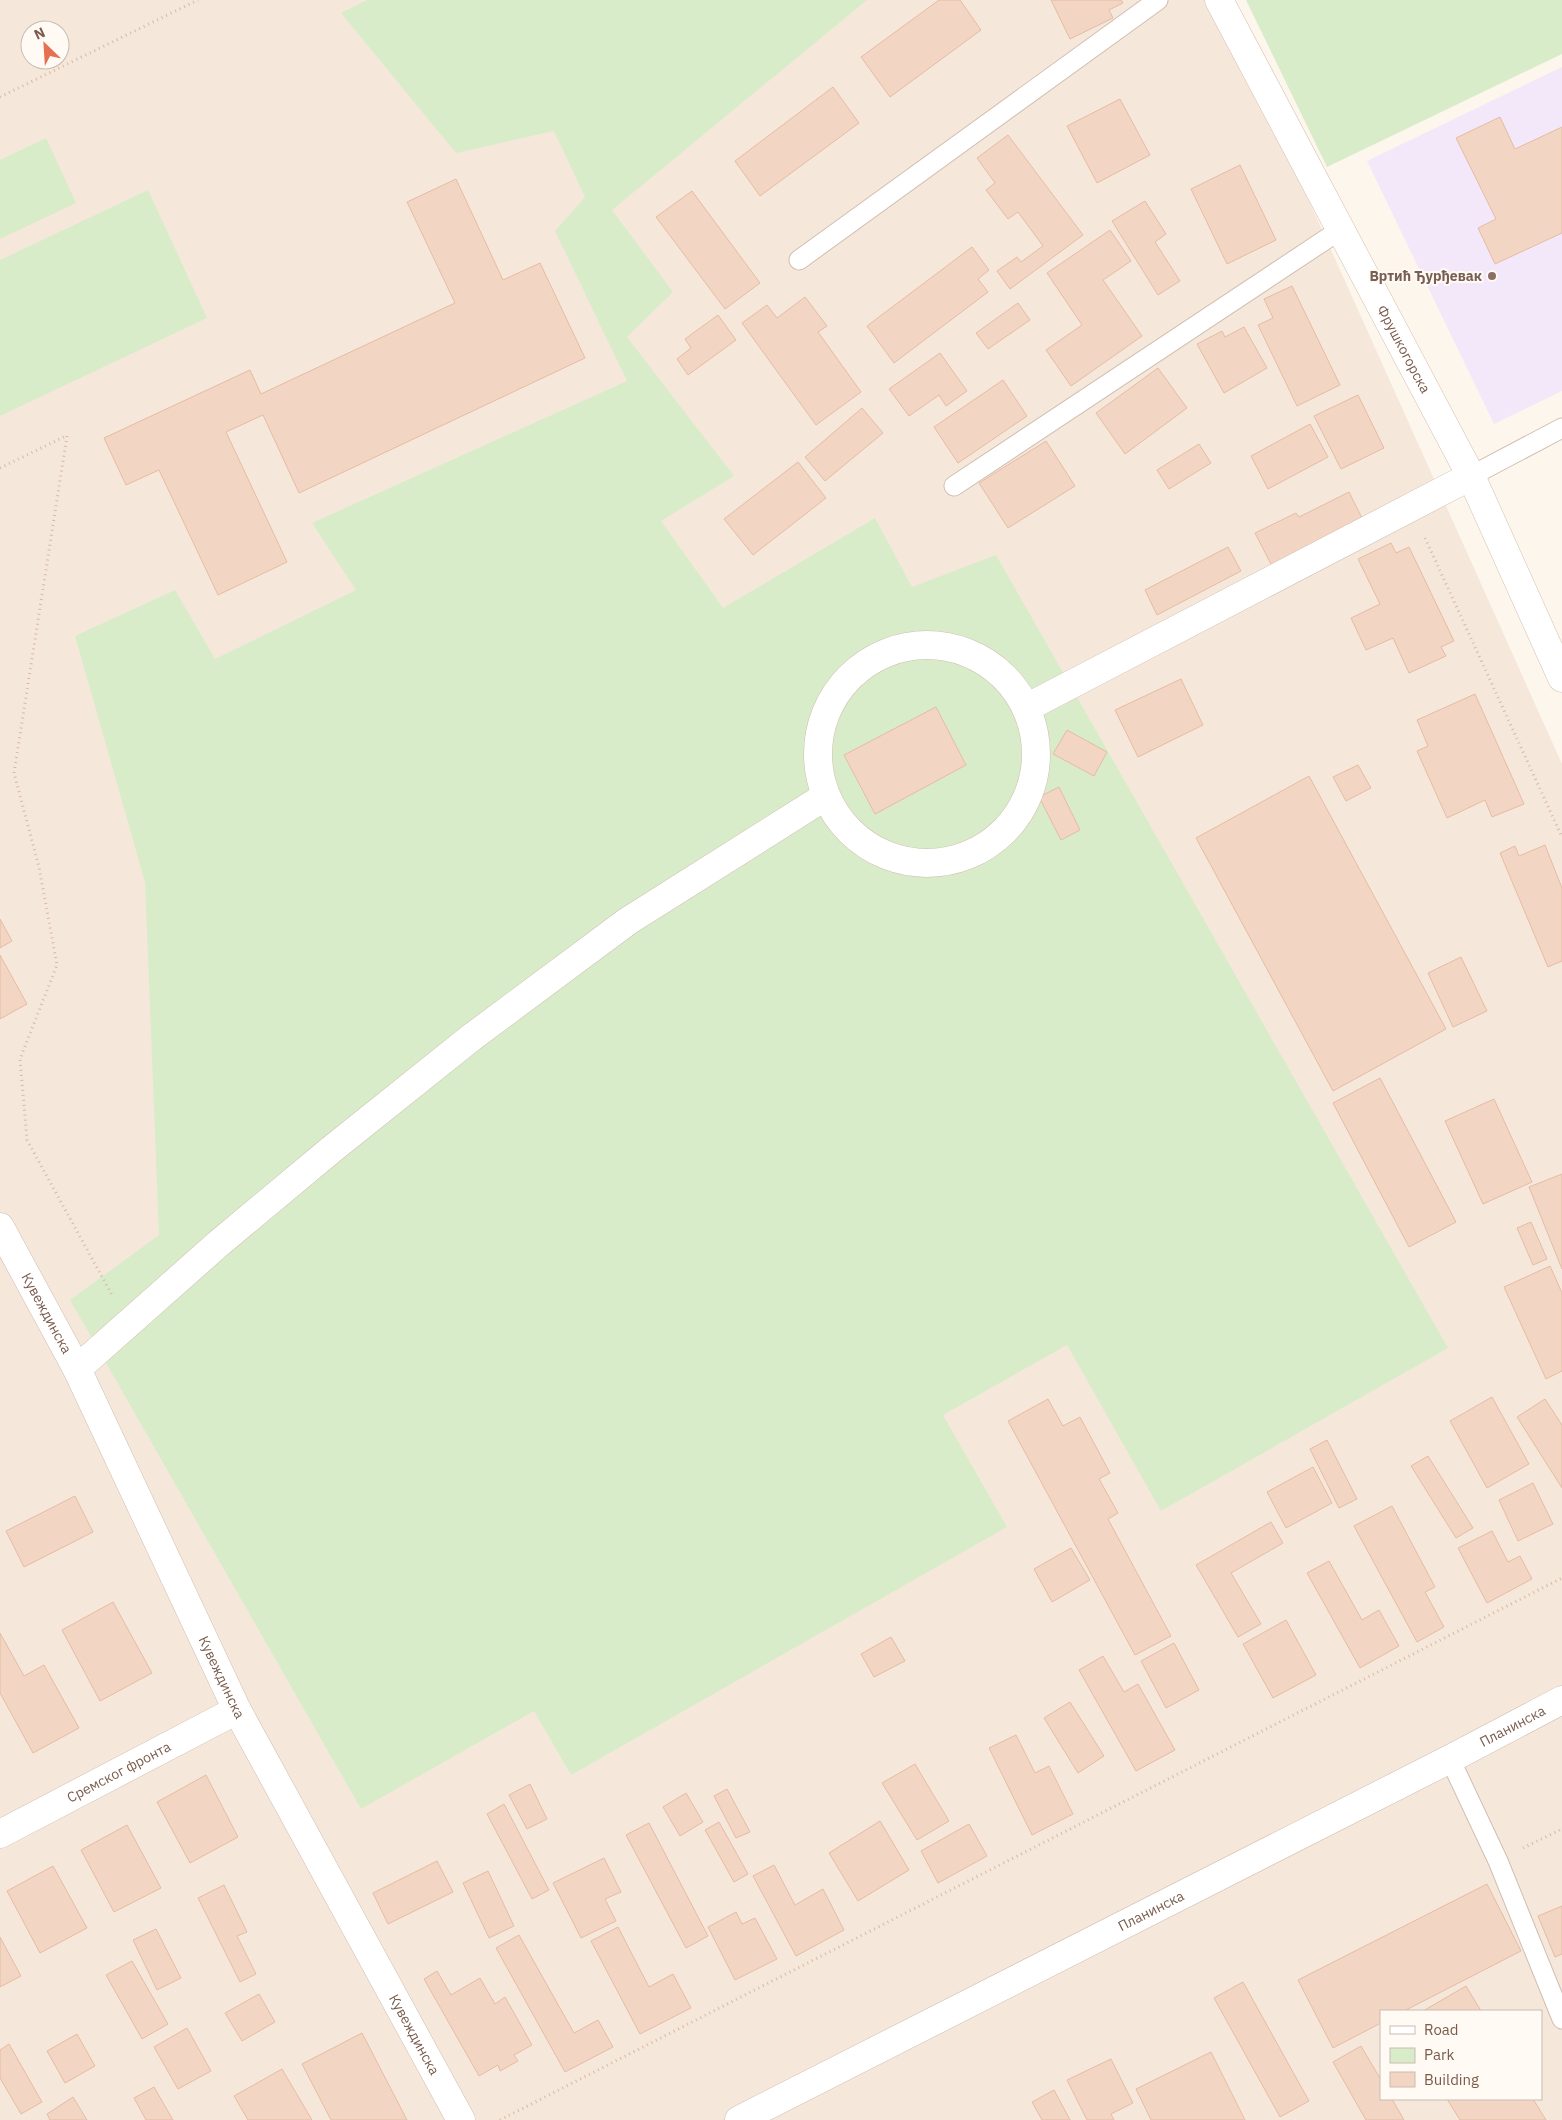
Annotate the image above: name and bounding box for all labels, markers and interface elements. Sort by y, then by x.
north arrow [20,20,70,70]
text: N [31,23,48,44]
place label: Вртић Ђурђевак [1369,267,1482,285]
marker: Вртић Ђурђевак [1486,270,1498,282]
street label: Фрушкогорска [1373,302,1435,397]
street label: Кувеждинска [18,1270,76,1357]
street label: Кувеждинска [195,1633,249,1722]
street label: Планинска [1476,1701,1549,1751]
street label: Сремског фронта [64,1737,174,1806]
street label: Планинска [1115,1886,1188,1935]
street label: Кувеждинска [385,1991,444,2078]
legend [1380,2010,1542,2100]
text: Road [1424,2020,1459,2039]
text: Park [1424,2045,1454,2064]
text: Building [1424,2070,1479,2089]

